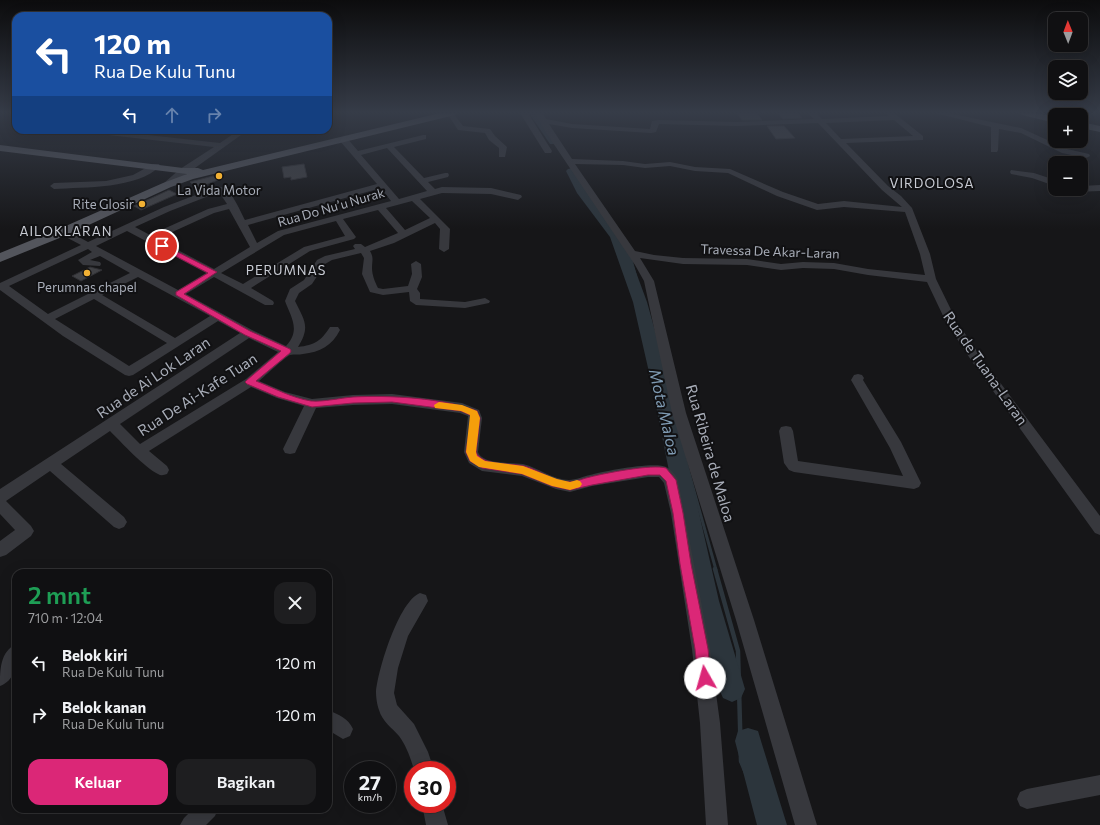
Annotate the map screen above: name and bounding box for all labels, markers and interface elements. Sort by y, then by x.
north arrow [1048,12,1088,52]
map controls [1048,12,1088,196]
text: 120 m [94,26,171,60]
icon: left [28,28,80,80]
text: Rua De Kulu Tunu [94,60,236,82]
button: layers [1048,60,1088,100]
icon: left [119,104,141,126]
icon: ahead [161,104,183,126]
icon: right [203,104,225,126]
button: + [1048,108,1088,148]
button: − [1048,156,1088,196]
marker: La Vida Motor [214,171,224,181]
district label: VIRDOLOSA [890,175,974,191]
place label: La Vida Motor [177,182,261,198]
street label: Rua Do Nu’u Nurak [276,184,386,230]
place label: Rite Glosir [72,196,134,212]
marker: Rite Glosir [137,199,147,209]
district label: AILOKLARAN [19,223,113,239]
pin [145,229,179,263]
icon: arrive [151,235,173,257]
street label: Travessa De Akar-Laran [700,241,840,261]
district label: PERUMNAS [246,262,326,278]
marker: Perumnas chapel [82,268,92,278]
place label: Perumnas chapel [37,279,137,295]
street label: Rua de Tuana-Laran [940,308,1032,428]
street label: Rua de Ai Lok Laran [93,332,213,422]
street label: Rua De Ai-Kafe Tuan [134,349,260,439]
water label: Mota Maloa [646,367,684,457]
street label: Rua Ribeira de Maloa [683,382,739,524]
text: 2 mnt [28,580,91,609]
button: close [274,582,316,624]
text: 710 m · 12:04 [28,610,103,626]
text: Belok kiri [62,646,128,664]
icon: left [28,652,50,674]
text: 120 m [276,654,316,672]
position arrow [684,657,726,699]
text: Rua De Kulu Tunu [62,664,164,680]
text: Belok kanan [62,698,146,716]
icon: right [28,704,50,726]
text: 120 m [276,706,316,724]
text: Rua De Kulu Tunu [62,716,164,732]
button: Keluar [28,759,168,805]
button: Bagikan [176,759,316,805]
speed limit sign: 30 [404,761,456,813]
text: 27 [359,770,381,794]
text: km/h [358,791,382,803]

